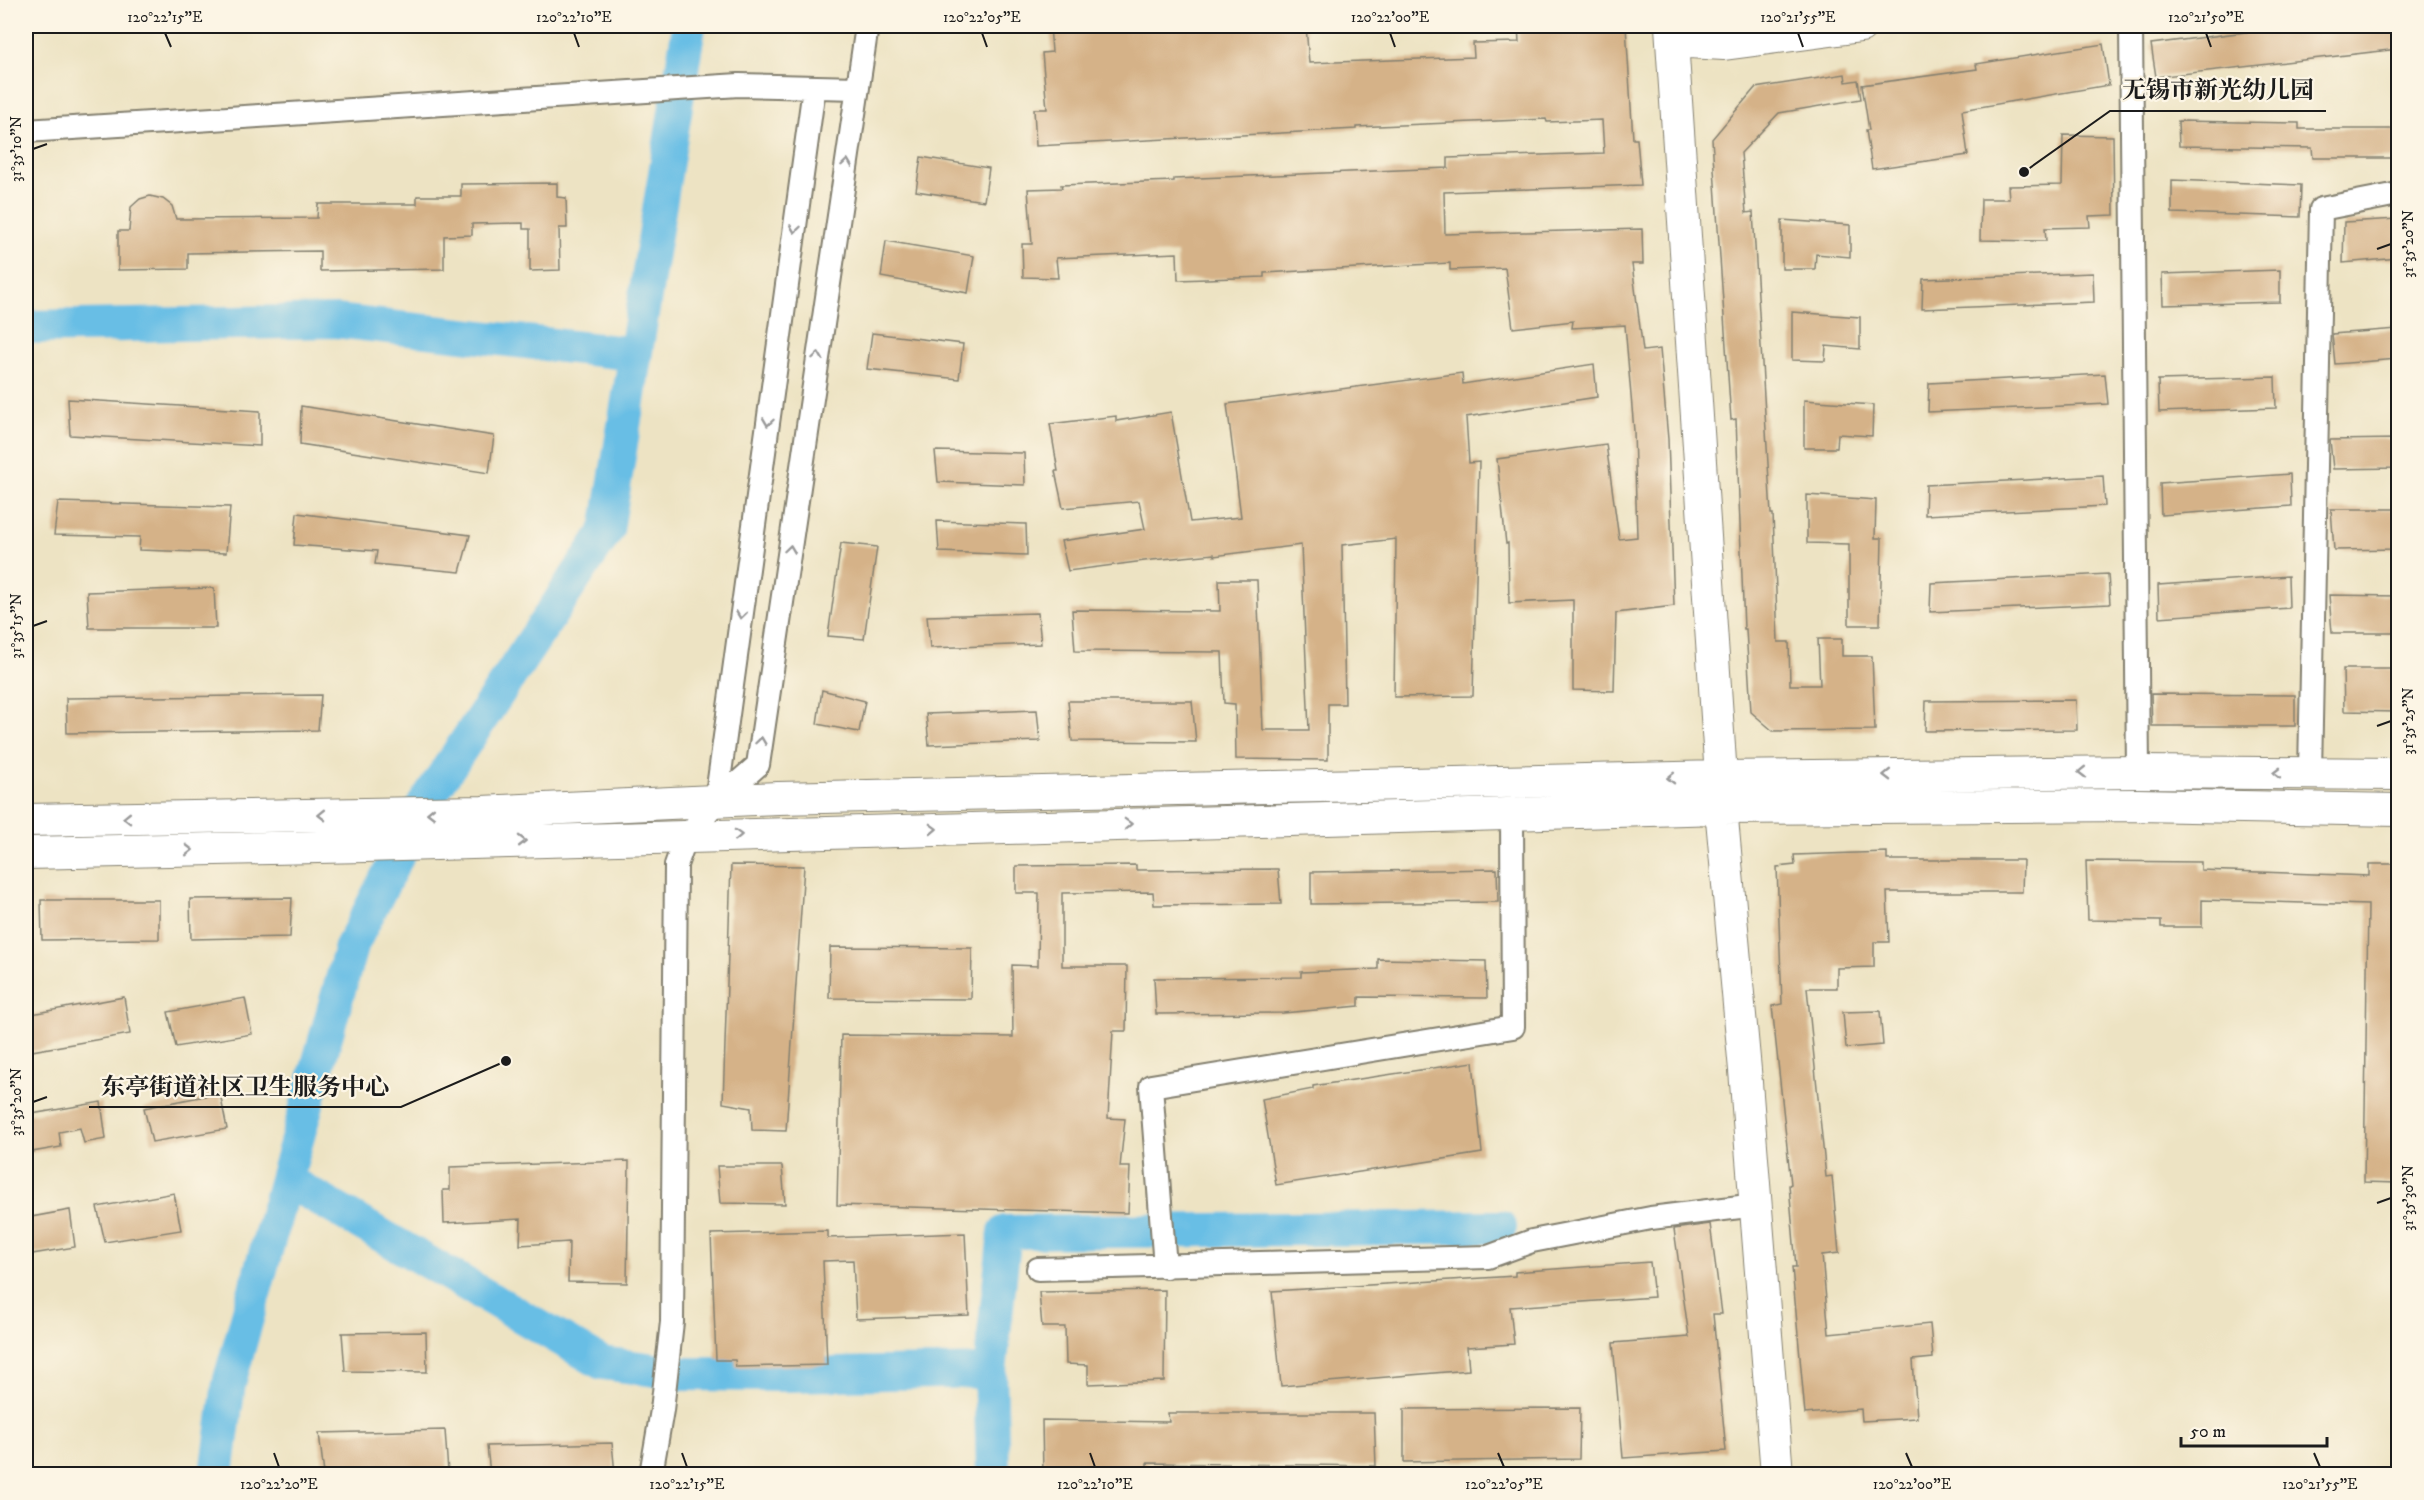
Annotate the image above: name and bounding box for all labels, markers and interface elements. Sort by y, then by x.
text: 120°22'15"E [127,8,203,27]
text: 120°22'10"E [536,8,612,27]
text: 120°22'05"E [943,8,1021,27]
text: 120°22'00"E [1351,8,1430,27]
text: 120°21'55"E [1760,8,1836,27]
text: 120°21'50"E [2168,8,2244,27]
callout: 无锡市新光幼儿园 [2110,69,2326,111]
text: 无锡市新光幼儿园 [2122,76,2314,106]
text: 31°35'10"N [7,116,26,182]
one-way arrow [840,158,852,167]
text: 31°35'20"N [2399,210,2418,278]
one-way arrow [789,224,801,233]
one-way arrow [812,351,824,360]
one-way arrow [763,417,775,427]
one-way arrow [783,544,795,553]
text: 31°35'15"N [7,593,26,659]
one-way arrow [736,610,748,620]
text: 31°35'25"N [2399,687,2418,755]
one-way arrow [755,737,767,746]
one-way arrow [2078,766,2087,779]
one-way arrow [2273,767,2282,779]
one-way arrow [1883,769,1892,781]
one-way arrow [1667,772,1676,784]
one-way arrow [427,807,436,819]
one-way arrow [317,809,326,821]
one-way arrow [122,812,131,824]
one-way arrow [1124,817,1133,830]
one-way arrow [929,823,938,835]
one-way arrow [734,828,743,841]
one-way arrow [518,834,527,847]
one-way arrow [184,843,193,856]
callout: 东亭街道社区卫生服务中心 [89,1065,401,1107]
text: 31°35'20"N [7,1068,26,1136]
text: 东亭街道社区卫生服务中心 [101,1073,389,1103]
text: 31°35'30"N [2399,1165,2418,1231]
scale bar [2181,1410,2326,1448]
text: 50 m [2190,1421,2226,1443]
text: 120°22'20"E [240,1475,318,1494]
text: 120°22'15"E [649,1475,725,1494]
text: 120°22'10"E [1057,1475,1133,1494]
text: 120°22'05"E [1465,1475,1543,1494]
text: 120°22'00"E [1873,1475,1952,1494]
text: 120°21'55"E [2282,1475,2358,1494]

